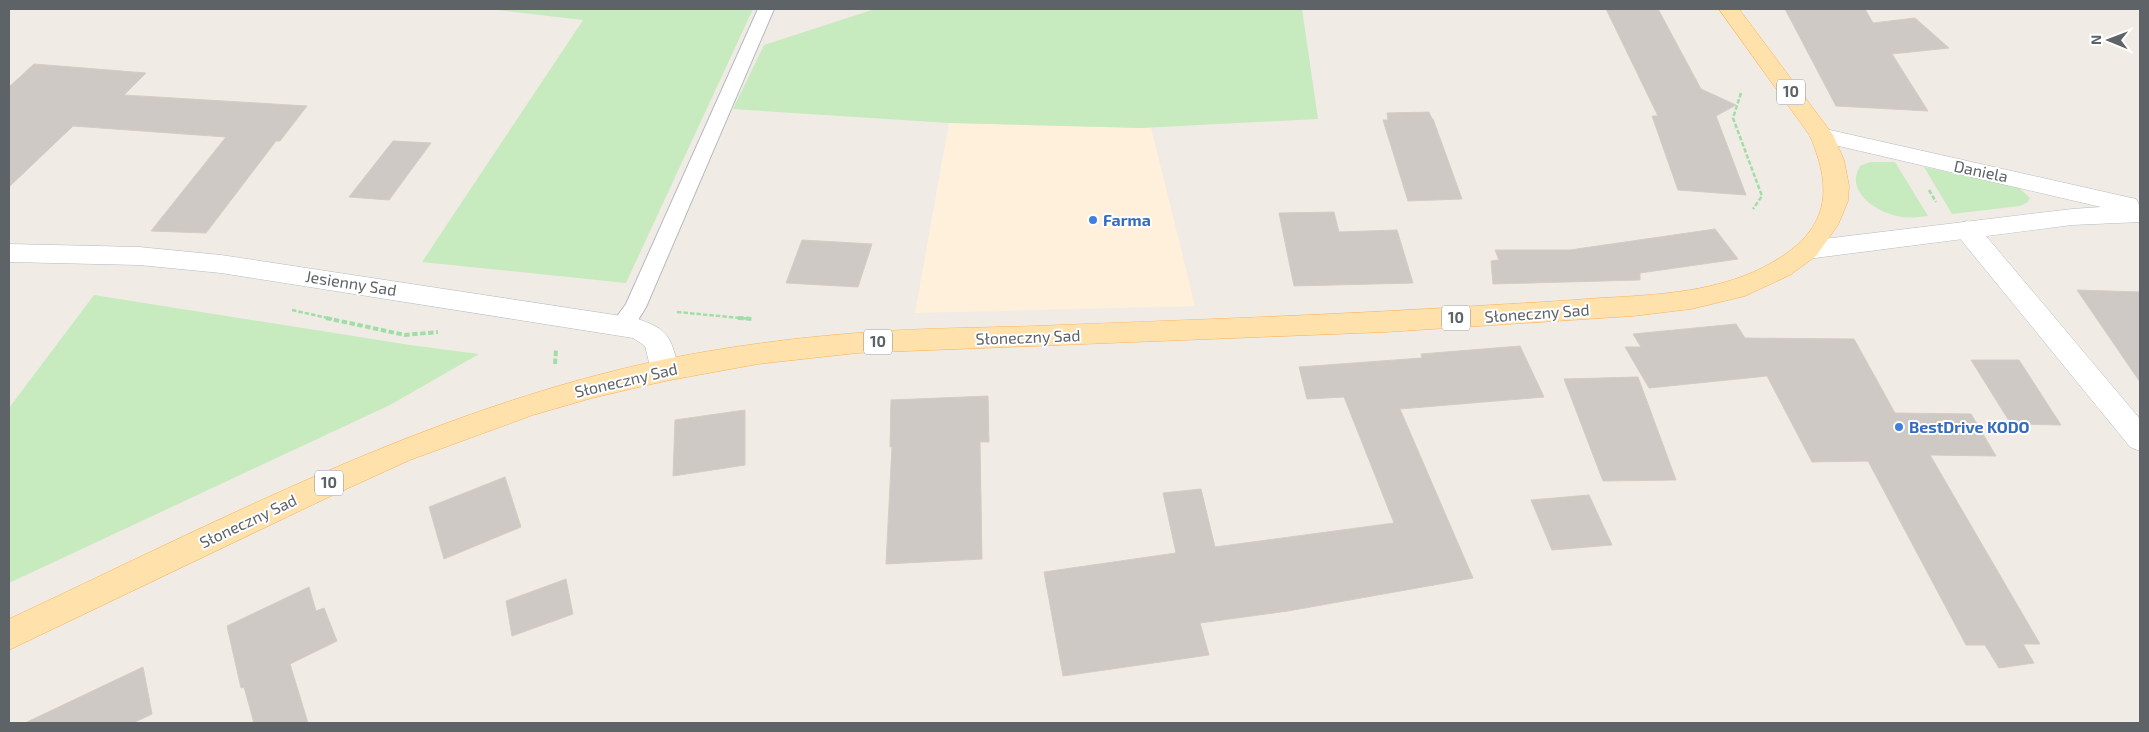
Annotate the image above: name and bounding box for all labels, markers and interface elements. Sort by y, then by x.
north arrow [2084,15,2134,65]
text: N [2087,35,2104,45]
road number: 10 [1777,80,1805,104]
street label: Daniela [1952,156,2010,186]
place label: Farma [1103,210,1151,229]
marker: Farma [1087,214,1099,226]
street label: Jesienny Sad [304,266,398,299]
street label: Słoneczny Sad [1484,299,1590,326]
road number: 10 [1442,306,1470,330]
street label: Słoneczny Sad [975,325,1081,348]
road number: 10 [864,330,892,354]
street label: Słoneczny Sad [573,358,679,401]
place label: BestDrive KODO [1909,417,2030,436]
marker: BestDrive KODO [1893,421,1905,433]
road number: 10 [315,470,343,496]
street label: Słoneczny Sad [196,490,299,551]

